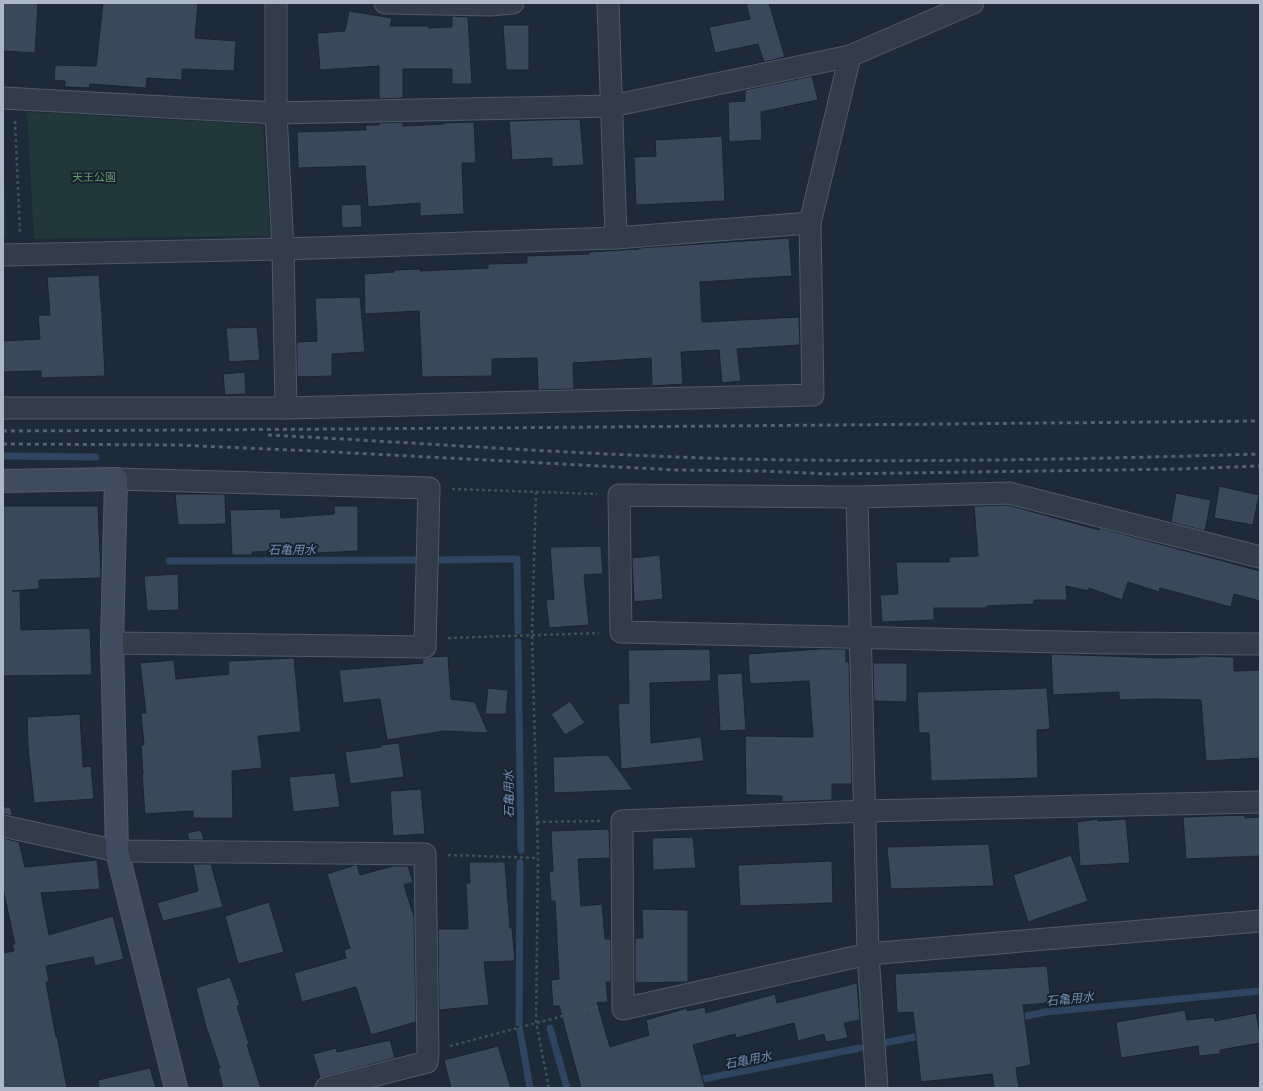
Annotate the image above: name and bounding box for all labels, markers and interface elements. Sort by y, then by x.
park label: 天王公園 [72,171,116,184]
water label: 石亀用水 [268,543,318,557]
water label: 石亀用水 [502,768,516,818]
water label: 石亀用水 [1045,989,1097,1008]
water label: 石亀用水 [723,1048,775,1071]

